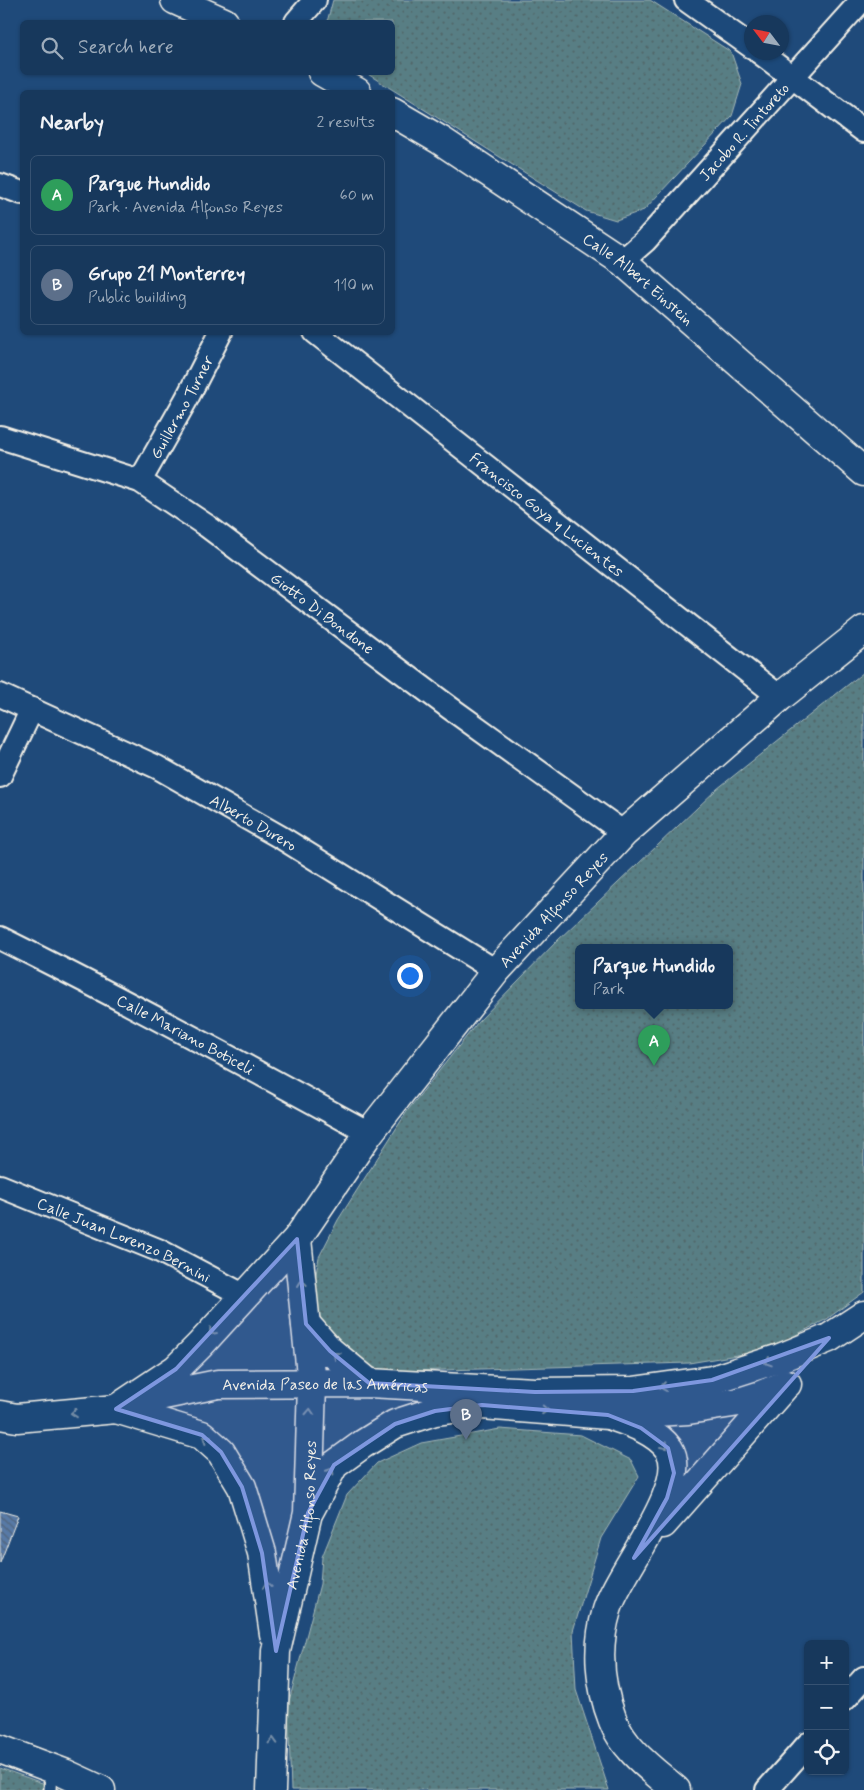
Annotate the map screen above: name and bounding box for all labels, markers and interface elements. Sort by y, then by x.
north arrow [744,15,789,60]
search box [20,20,395,75]
icon: search [38,34,66,62]
text: Search here [78,35,174,60]
street label: Jacobo R. Tintoreto [695,79,795,186]
text: Nearby [40,109,104,137]
text: 2 results [317,112,375,133]
text: Parque Hundido [88,172,210,197]
text: A [52,185,62,206]
text: 60 m [340,185,374,206]
text: Park · Avenida Alfonso Reyes [88,197,283,218]
street label: Calle Albert Einstein [578,229,698,331]
text: Grupo 21 Monterrey [88,262,245,287]
text: B [52,275,62,296]
text: 110 m [333,275,374,296]
text: Public building [88,287,187,308]
street label: Guillermo Turner [146,351,220,463]
street label: Francisco Goya y Lucientes [465,448,628,582]
street label: Giotto Di Bondone [266,568,378,660]
street label: Alberto Durero [206,790,301,857]
street label: Avenida Alfonso Reyes [495,848,613,973]
popup [575,944,733,1009]
text: Parque Hundido [593,954,715,979]
your location [397,963,423,989]
text: Park [593,979,625,1000]
street label: Calle Mariano Boticeli [113,990,257,1080]
pin: A [638,1025,670,1066]
street label: Calle Juan Lorenzo Bernini [34,1193,214,1288]
one-way arrow [297,1278,308,1286]
one-way arrow [209,1327,218,1336]
one-way arrow [332,1352,341,1361]
one-way arrow [764,1357,772,1367]
street label: Avenida Paseo de las Américas [222,1374,429,1398]
one-way arrow [659,1381,667,1392]
pin: B [450,1399,482,1440]
one-way arrow [542,1404,550,1415]
one-way arrow [69,1407,77,1418]
one-way arrow [305,1408,315,1416]
one-way arrow [202,1436,212,1445]
street label: Avenida Alfonso Reyes [282,1440,323,1592]
one-way arrow [659,1441,668,1450]
one-way arrow [325,1467,335,1476]
one-way arrow [262,1581,273,1589]
map controls [804,1640,849,1775]
button: + [804,1640,849,1685]
button: − [804,1685,849,1730]
button: locate [804,1730,849,1775]
one-way arrow [268,1737,278,1745]

